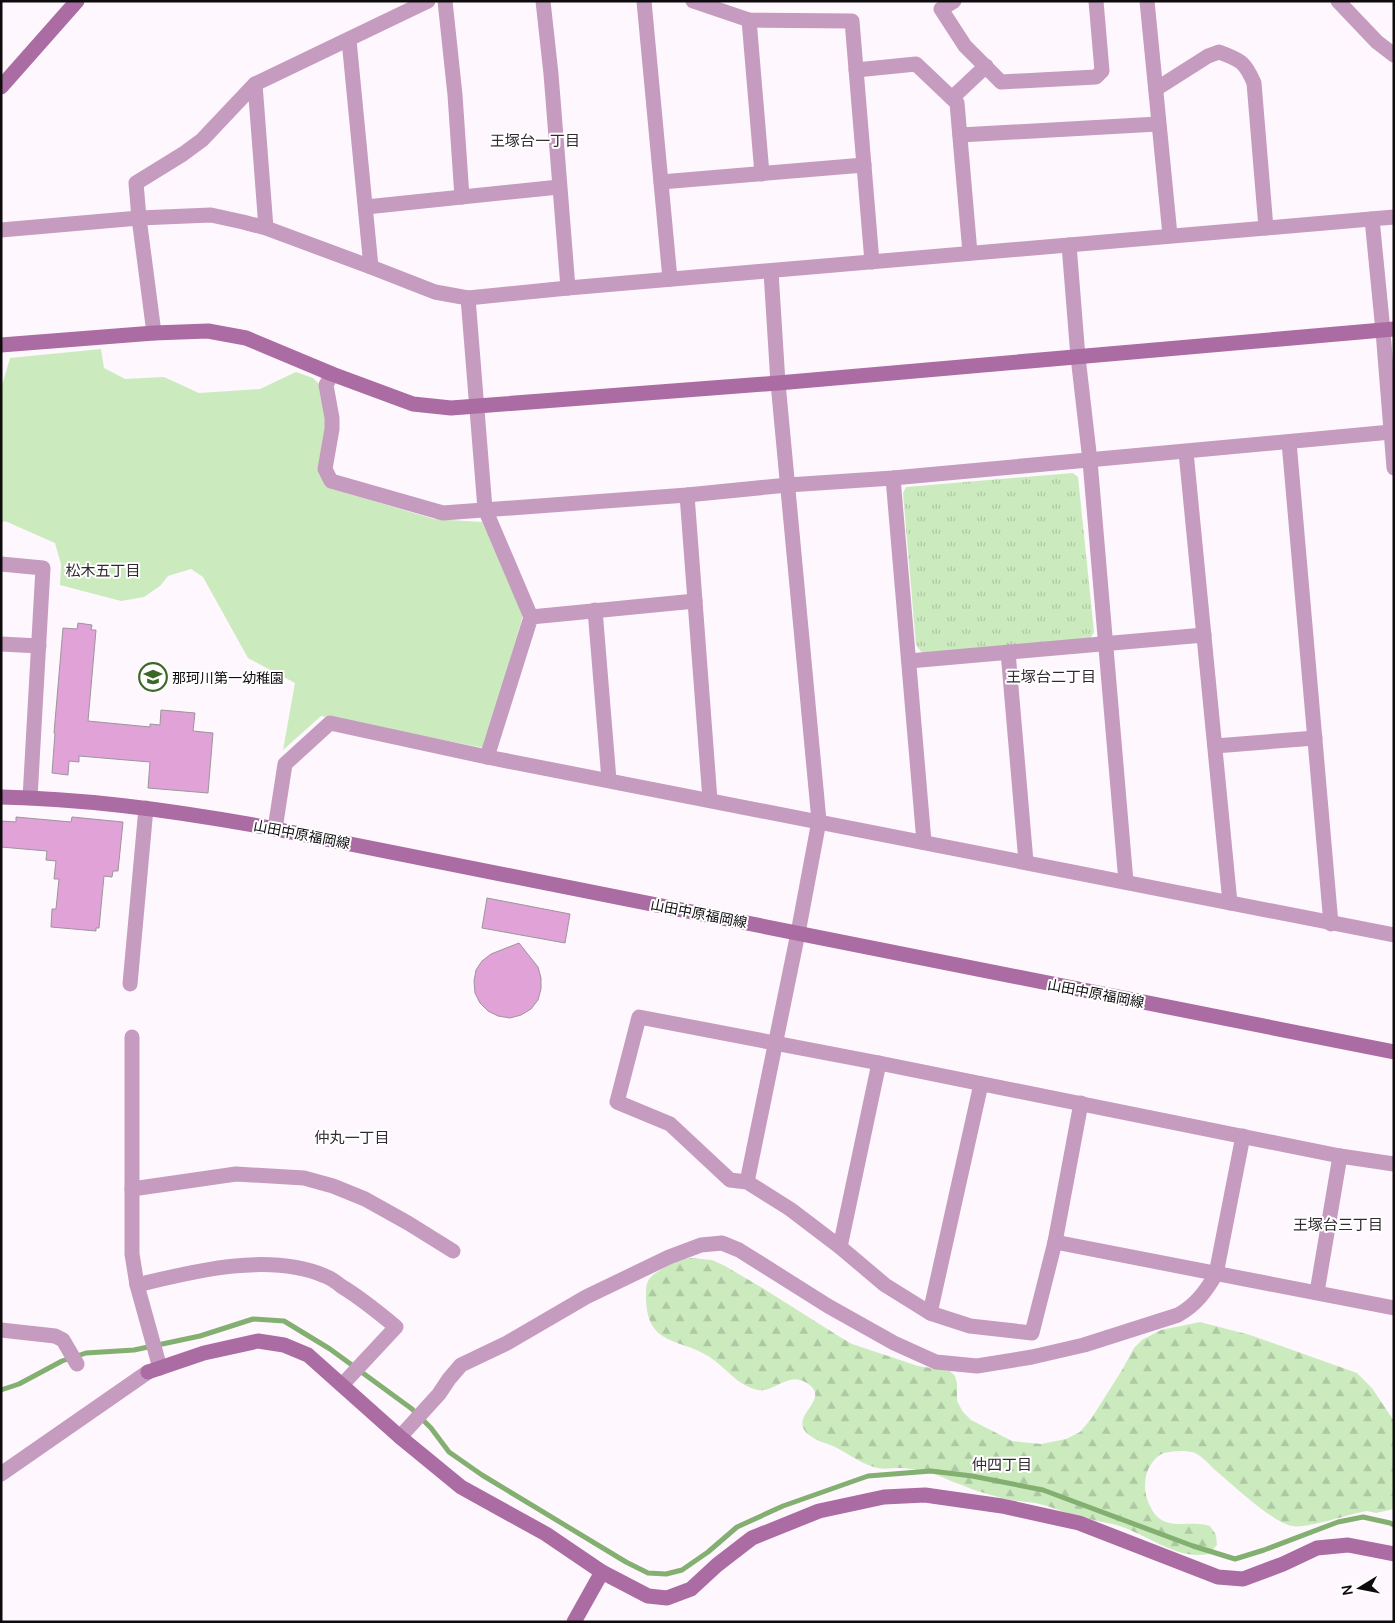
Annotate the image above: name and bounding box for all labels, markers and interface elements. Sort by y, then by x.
district label: 王塚台一丁目 [490,130,580,151]
district label: 松木五丁目 [65,560,141,581]
school or university icon: 那珂川第一幼稚園 [138,662,168,692]
district label: 王塚台二丁目 [1006,666,1096,687]
place label: 那珂川第一幼稚園 [172,668,284,687]
street label: 山田中原福岡線 [252,815,352,853]
street label: 山田中原福岡線 [649,894,749,932]
street label: 山田中原福岡線 [1046,974,1146,1012]
district label: 仲丸一丁目 [314,1127,390,1148]
district label: 王塚台三丁目 [1293,1214,1383,1235]
district label: 仲四丁目 [972,1454,1032,1475]
north arrow [1335,1563,1385,1613]
text: N [1336,1584,1357,1597]

